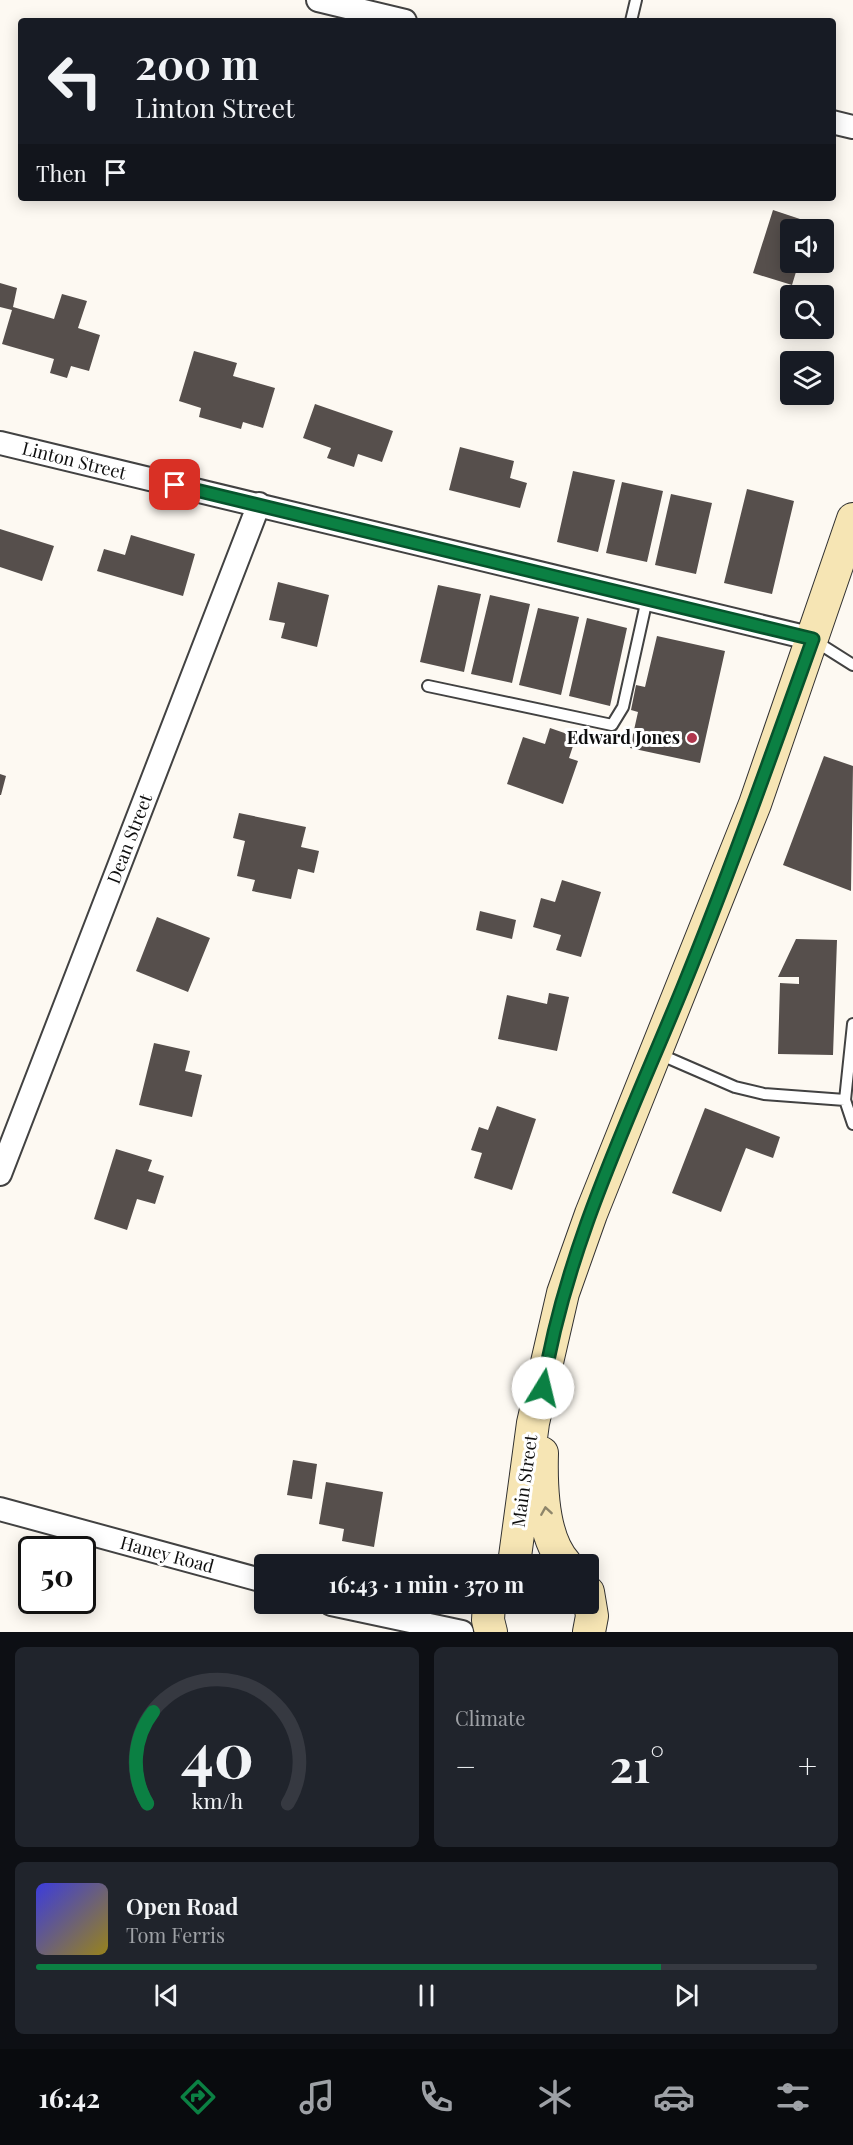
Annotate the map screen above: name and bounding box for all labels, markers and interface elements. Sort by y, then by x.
text: 200 m [135,35,259,91]
icon: left [36,42,114,120]
text: Linton Street [135,89,295,125]
icon: arrive [99,156,132,189]
text: Then [36,158,87,188]
map controls [780,219,834,405]
button: sound [780,219,834,273]
button: search [780,285,834,339]
button: layers [780,351,834,405]
street label: Linton Street [20,436,129,485]
pin [149,459,200,510]
icon: arrive [158,468,191,501]
place label: Edward Jones [567,725,680,749]
marker: Edward Jones [685,731,699,745]
street label: Dean Street [101,790,157,887]
position arrow [511,1356,575,1420]
street label: Main Street [506,1432,542,1529]
one-way arrow [540,1506,553,1516]
street label: Haney Road [118,1530,217,1578]
speed limit sign: 50 [18,1536,96,1614]
text: 16:43 · 1 min · 370 m [329,1569,524,1599]
text: Climate [455,1704,525,1731]
text: 40 [180,1710,254,1794]
text: 21° [610,1734,664,1794]
text: − [455,1743,476,1787]
text: + [798,1743,817,1787]
text: km/h [191,1786,243,1814]
text: Open Road [126,1891,238,1921]
text: Tom Ferris [126,1921,225,1948]
icon: previous [150,1979,183,2012]
icon: pause [410,1979,443,2012]
icon: next [670,1979,703,2012]
icon: directions [177,2076,219,2118]
icon: music [296,2076,338,2118]
icon: phone [415,2076,457,2118]
icon: climate [534,2076,576,2118]
icon: car [653,2076,695,2118]
icon: filters [772,2076,814,2118]
text: 16:42 [39,2079,100,2115]

